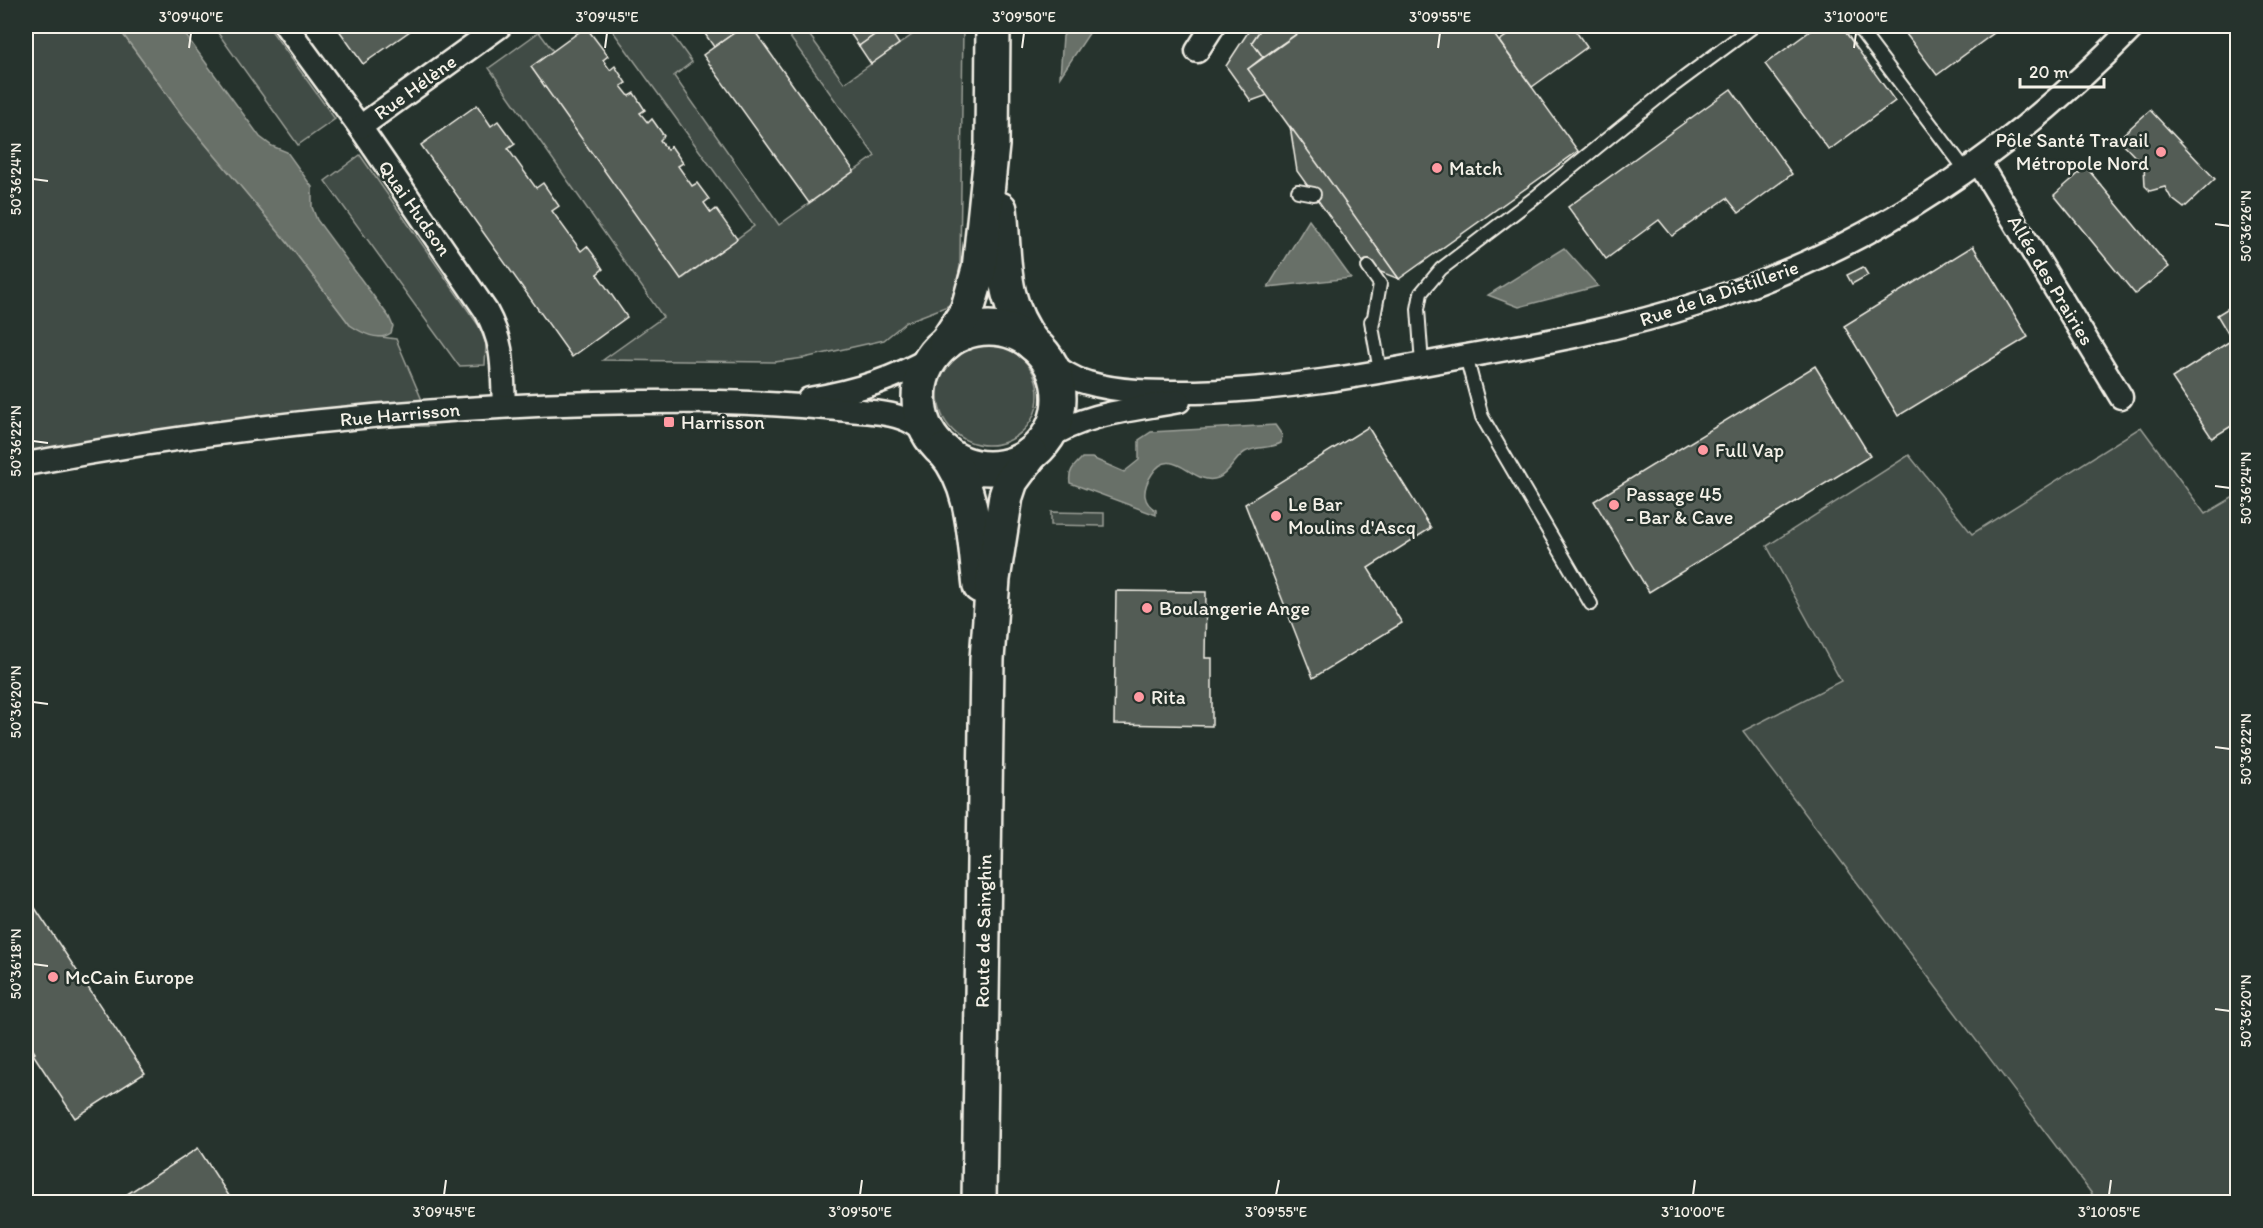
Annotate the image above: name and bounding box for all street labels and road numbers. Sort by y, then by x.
street label: Rue Hélène [369,49,461,125]
street label: Quai Hudson [373,156,457,260]
street label: Allée des Prairies [2003,211,2099,349]
street label: Rue de la Distillerie [1636,255,1802,331]
street label: Rue Harrisson [339,397,461,431]
street label: Route de Sainghin [970,854,996,1008]

